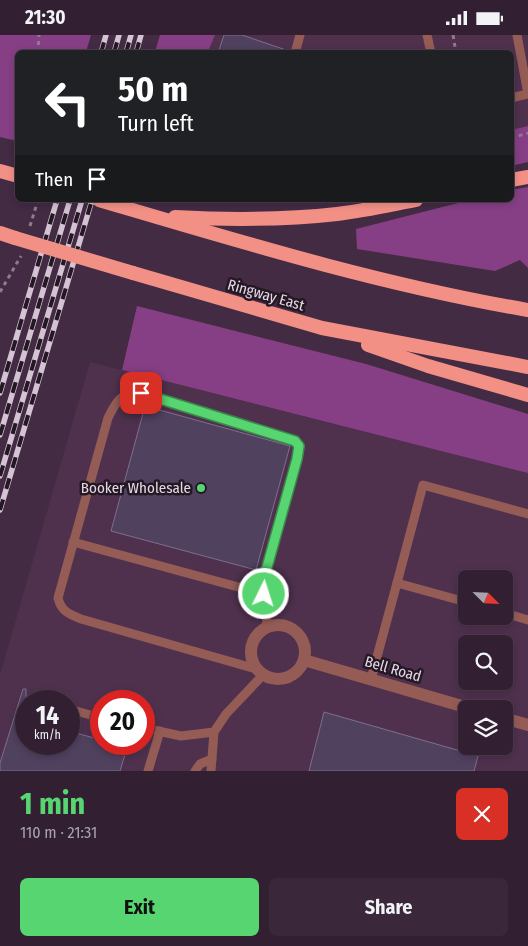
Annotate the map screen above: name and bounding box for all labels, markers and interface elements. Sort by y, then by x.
text: 21:30 [25,6,66,29]
text: 50 m [118,68,188,110]
icon: left [35,70,100,135]
text: Turn left [118,110,194,137]
icon: arrive [83,165,111,193]
text: Then [35,168,73,191]
street label: Ringway East [225,275,307,315]
pin [120,372,162,414]
icon: arrive [127,379,155,407]
place label: Booker Wholesale [81,479,191,497]
marker: Booker Wholesale [195,482,207,494]
position arrow [237,567,289,619]
north arrow [458,570,512,625]
map controls [458,570,513,755]
button: search [458,635,513,690]
street label: Bell Road [363,652,423,686]
speed limit sign: 20 [90,690,155,755]
button: layers [458,700,513,755]
text: 14 [36,701,59,731]
text: km/h [34,728,61,742]
text: 1 min [20,786,85,822]
button: close [456,788,508,840]
text: 110 m · 21:31 [20,823,97,842]
button: Exit [20,878,259,936]
button: Share [269,878,508,936]

